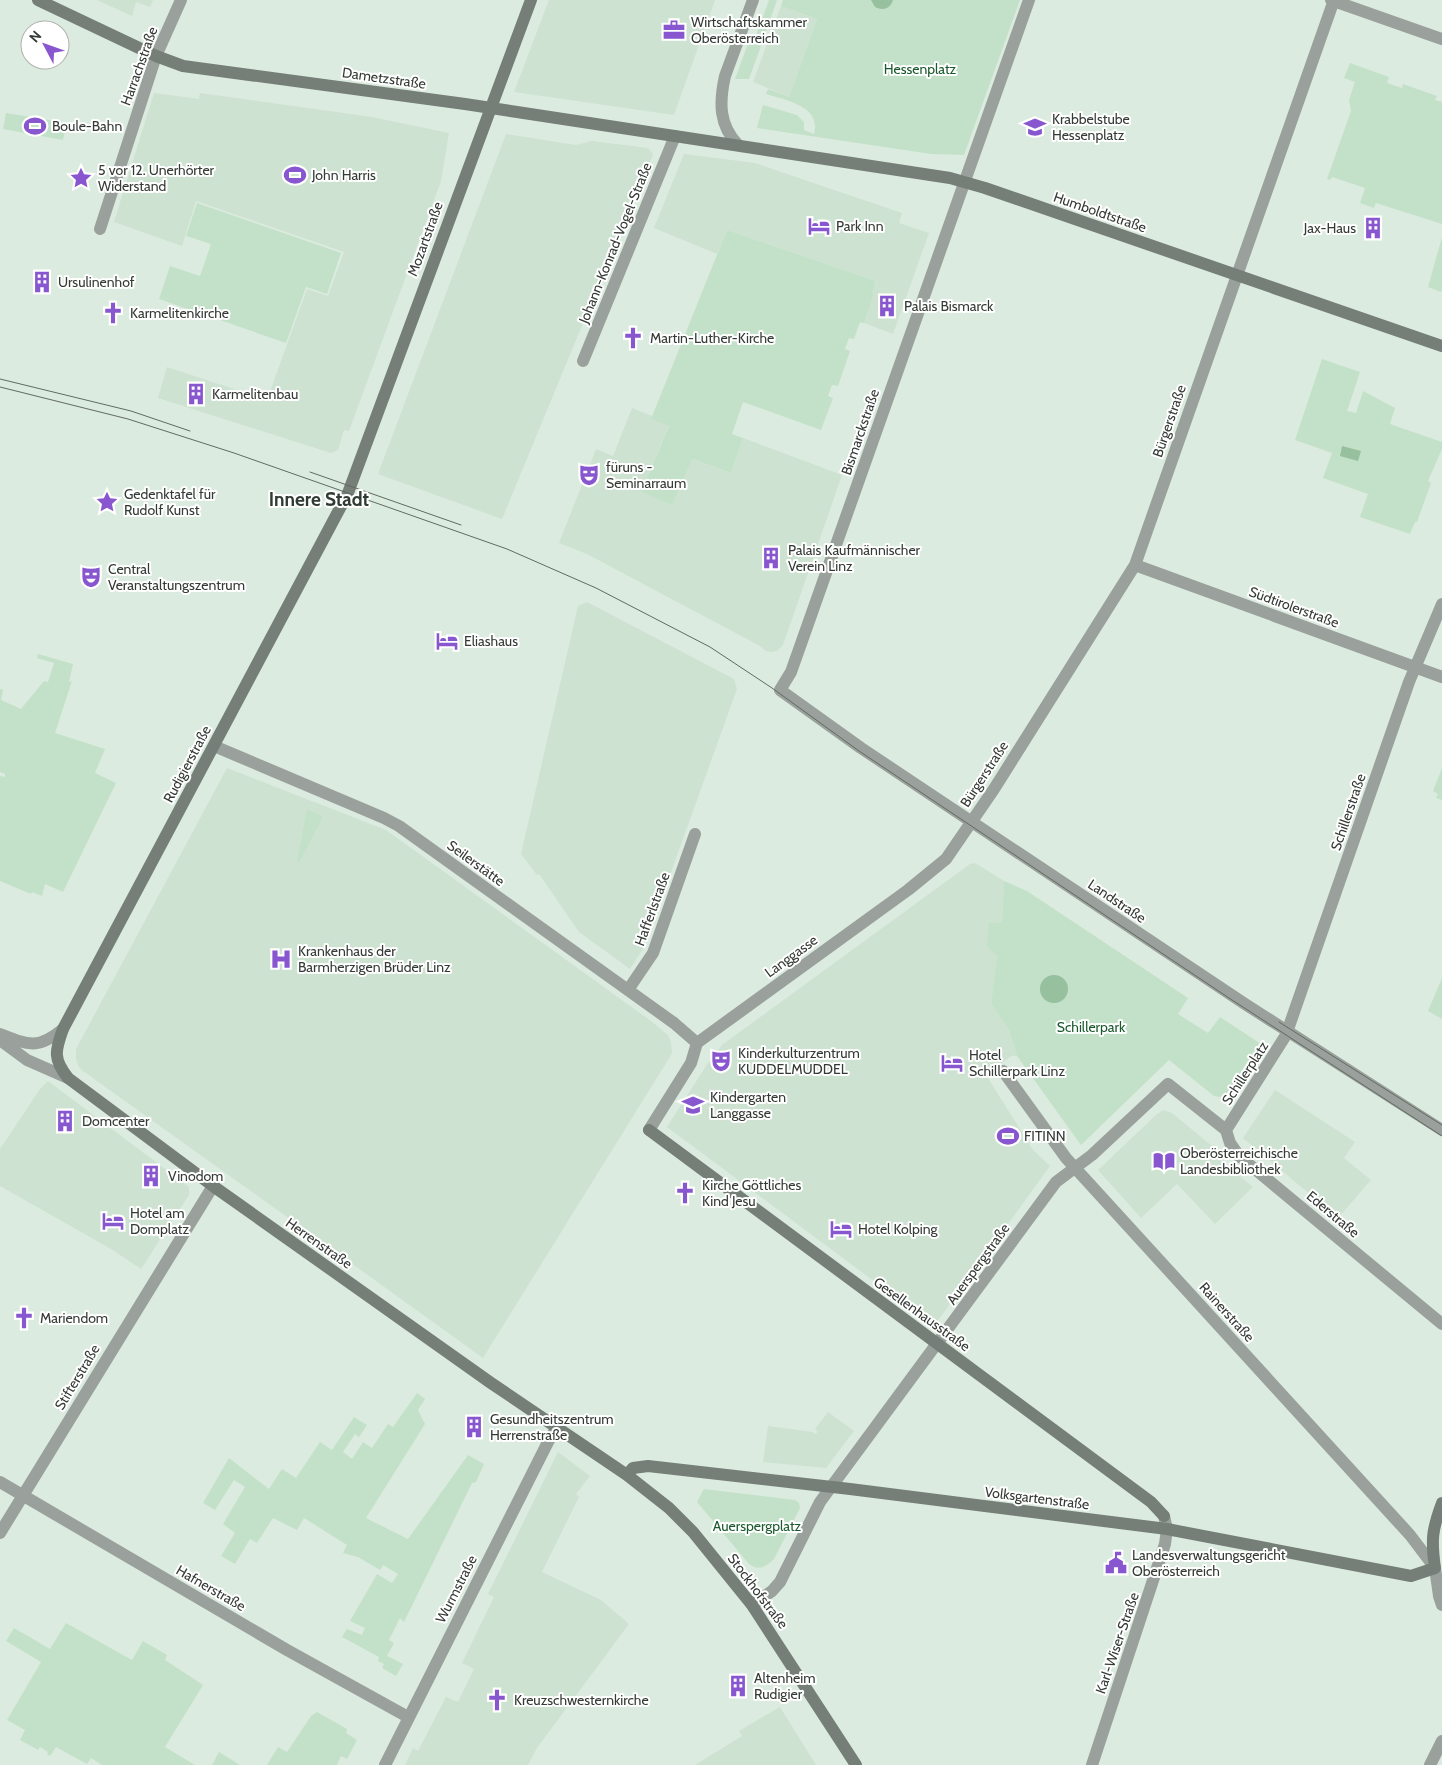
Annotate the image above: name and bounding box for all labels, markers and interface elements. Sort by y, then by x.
place label: Wirtschaftskammer Oberösterreich [691,13,807,47]
office icon: Wirtschaftskammer Oberösterreich [661,17,687,43]
north arrow [20,20,70,70]
street label: Harrachstraße [116,24,162,108]
text: N [25,27,45,46]
park label: Hessenplatz [884,60,957,78]
street label: Dametzstraße [341,63,427,93]
place label: Krabbelstube Hessenplatz [1052,110,1130,144]
sports icon: Boule-Bahn [22,113,48,139]
school or university icon: Krabbelstube Hessenplatz [1022,114,1048,140]
place label: Boule-Bahn [52,117,122,135]
street label: Johann-Konrad-Vogel-Straße [574,160,656,327]
place label: 5 vor 12. Unerhörter Widerstand [98,161,215,195]
sports icon: John Harris [282,162,308,188]
place icon: 5 vor 12. Unerhörter Widerstand [68,165,94,191]
place label: John Harris [311,166,376,184]
street label: Humboldtstraße [1051,188,1149,236]
street label: Mozartstraße [403,199,447,279]
hotel icon: Park Inn [806,213,832,239]
building icon: Jax-Haus [1360,215,1386,241]
place label: Park Inn [836,217,884,235]
place label: Jax-Haus [1303,219,1356,237]
building icon: Ursulinenhof [29,269,55,295]
place label: Ursulinenhof [58,273,135,291]
building icon: Palais Bismarck [874,293,900,319]
place label: Palais Bismarck [904,297,994,315]
church icon: Karmelitenkirche [100,300,126,326]
place label: Karmelitenkirche [130,304,229,322]
church icon: Martin-Luther-Kirche [620,325,646,351]
place label: Martin-Luther-Kirche [650,329,774,347]
building icon: Karmelitenbau [183,381,209,407]
street label: Bürgerstraße [1148,382,1190,460]
place label: Karmelitenbau [212,385,298,403]
street label: Bismarckstraße [837,387,883,477]
place label: füruns - Seminarraum [606,458,686,492]
theatre icon: füruns - Seminarraum [576,462,602,488]
place label: Gedenktafel für Rudolf Kunst [124,485,216,519]
district label: Innere Stadt [269,488,370,511]
place icon: Gedenktafel für Rudolf Kunst [94,489,120,515]
place label: Palais Kaufmännischer Verein Linz [788,541,921,575]
building icon: Palais Kaufmännischer Verein Linz [758,545,784,571]
place label: Central Veranstaltungszentrum [108,560,245,594]
theatre icon: Central Veranstaltungszentrum [78,564,104,590]
street label: Südtirolerstraße [1247,582,1341,632]
hotel icon: Eliashaus [434,628,460,654]
place label: Eliashaus [464,632,518,650]
street label: Rudigierstraße [159,722,215,806]
street label: Bürgerstraße [956,738,1012,810]
street label: Schillerstraße [1326,771,1370,853]
street label: Seilerstätte [444,836,508,890]
street label: Hafferlstraße [630,870,674,948]
street label: Landstraße [1085,875,1149,927]
street label: Langgasse [761,931,821,981]
place label: Krankenhaus der Barmherzigen Brüder Linz [298,942,451,976]
hospital icon: Krankenhaus der Barmherzigen Brüder Linz [268,946,294,972]
park label: Schillerpark [1057,1018,1126,1036]
street label: Schillerplatz [1218,1037,1272,1108]
place label: Kinderkulturzentrum KUDDELMUDDEL [738,1044,860,1078]
place label: Hotel Schillerpark Linz [969,1046,1065,1080]
theatre icon: Kinderkulturzentrum KUDDELMUDDEL [708,1048,734,1074]
hotel icon: Hotel Schillerpark Linz [939,1050,965,1076]
place label: Kindergarten Langgasse [710,1088,786,1122]
school or university icon: Kindergarten Langgasse [680,1092,706,1118]
building icon: Domcenter [52,1108,78,1134]
place label: Domcenter [82,1112,150,1130]
sports icon: FITINN [995,1123,1021,1149]
place label: FITINN [1024,1127,1066,1145]
place label: Oberösterreichische Landesbibliothek [1180,1144,1298,1178]
library icon: Oberösterreichische Landesbibliothek [1151,1148,1177,1174]
building icon: Vinodom [138,1163,164,1189]
place label: Vinodom [168,1167,223,1185]
place label: Kirche Göttliches Kind Jesu [702,1176,801,1210]
church icon: Kirche Göttliches Kind Jesu [672,1180,698,1206]
street label: Ederstraße [1303,1187,1363,1241]
place label: Hotel am Domplatz [130,1204,189,1238]
hotel icon: Hotel am Domplatz [100,1208,126,1234]
street label: Herrenstraße [282,1213,356,1273]
hotel icon: Hotel Kolping [828,1216,854,1242]
place label: Hotel Kolping [858,1220,939,1238]
street label: Auerspergstraße [942,1220,1014,1308]
street label: Gesellenhausstraße [870,1273,974,1355]
street label: Rainerstraße [1195,1278,1259,1346]
church icon: Mariendom [11,1305,37,1331]
place label: Mariendom [40,1309,108,1327]
street label: Stifterstraße [50,1341,104,1413]
place label: Gesundheitszentrum Herrenstraße [490,1410,614,1444]
building icon: Gesundheitszentrum Herrenstraße [461,1414,487,1440]
street label: Volksgartenstraße [984,1483,1090,1513]
park label: Auerspergplatz [713,1517,802,1535]
place label: Landesverwaltungsgericht Oberösterreich [1132,1546,1286,1580]
street label: Stockhofstraße [724,1550,792,1632]
public building icon: Landesverwaltungsgericht Oberösterreich [1103,1550,1129,1576]
street label: Wurmstraße [431,1552,481,1626]
street label: Hafnerstraße [173,1561,249,1615]
street label: Karl-Wiser-Straße [1091,1590,1143,1696]
place label: Altenheim Rudigier [754,1669,815,1703]
building icon: Altenheim Rudigier [725,1673,751,1699]
church icon: Kreuzschwesternkirche [484,1687,510,1713]
place label: Kreuzschwesternkirche [514,1691,649,1709]

